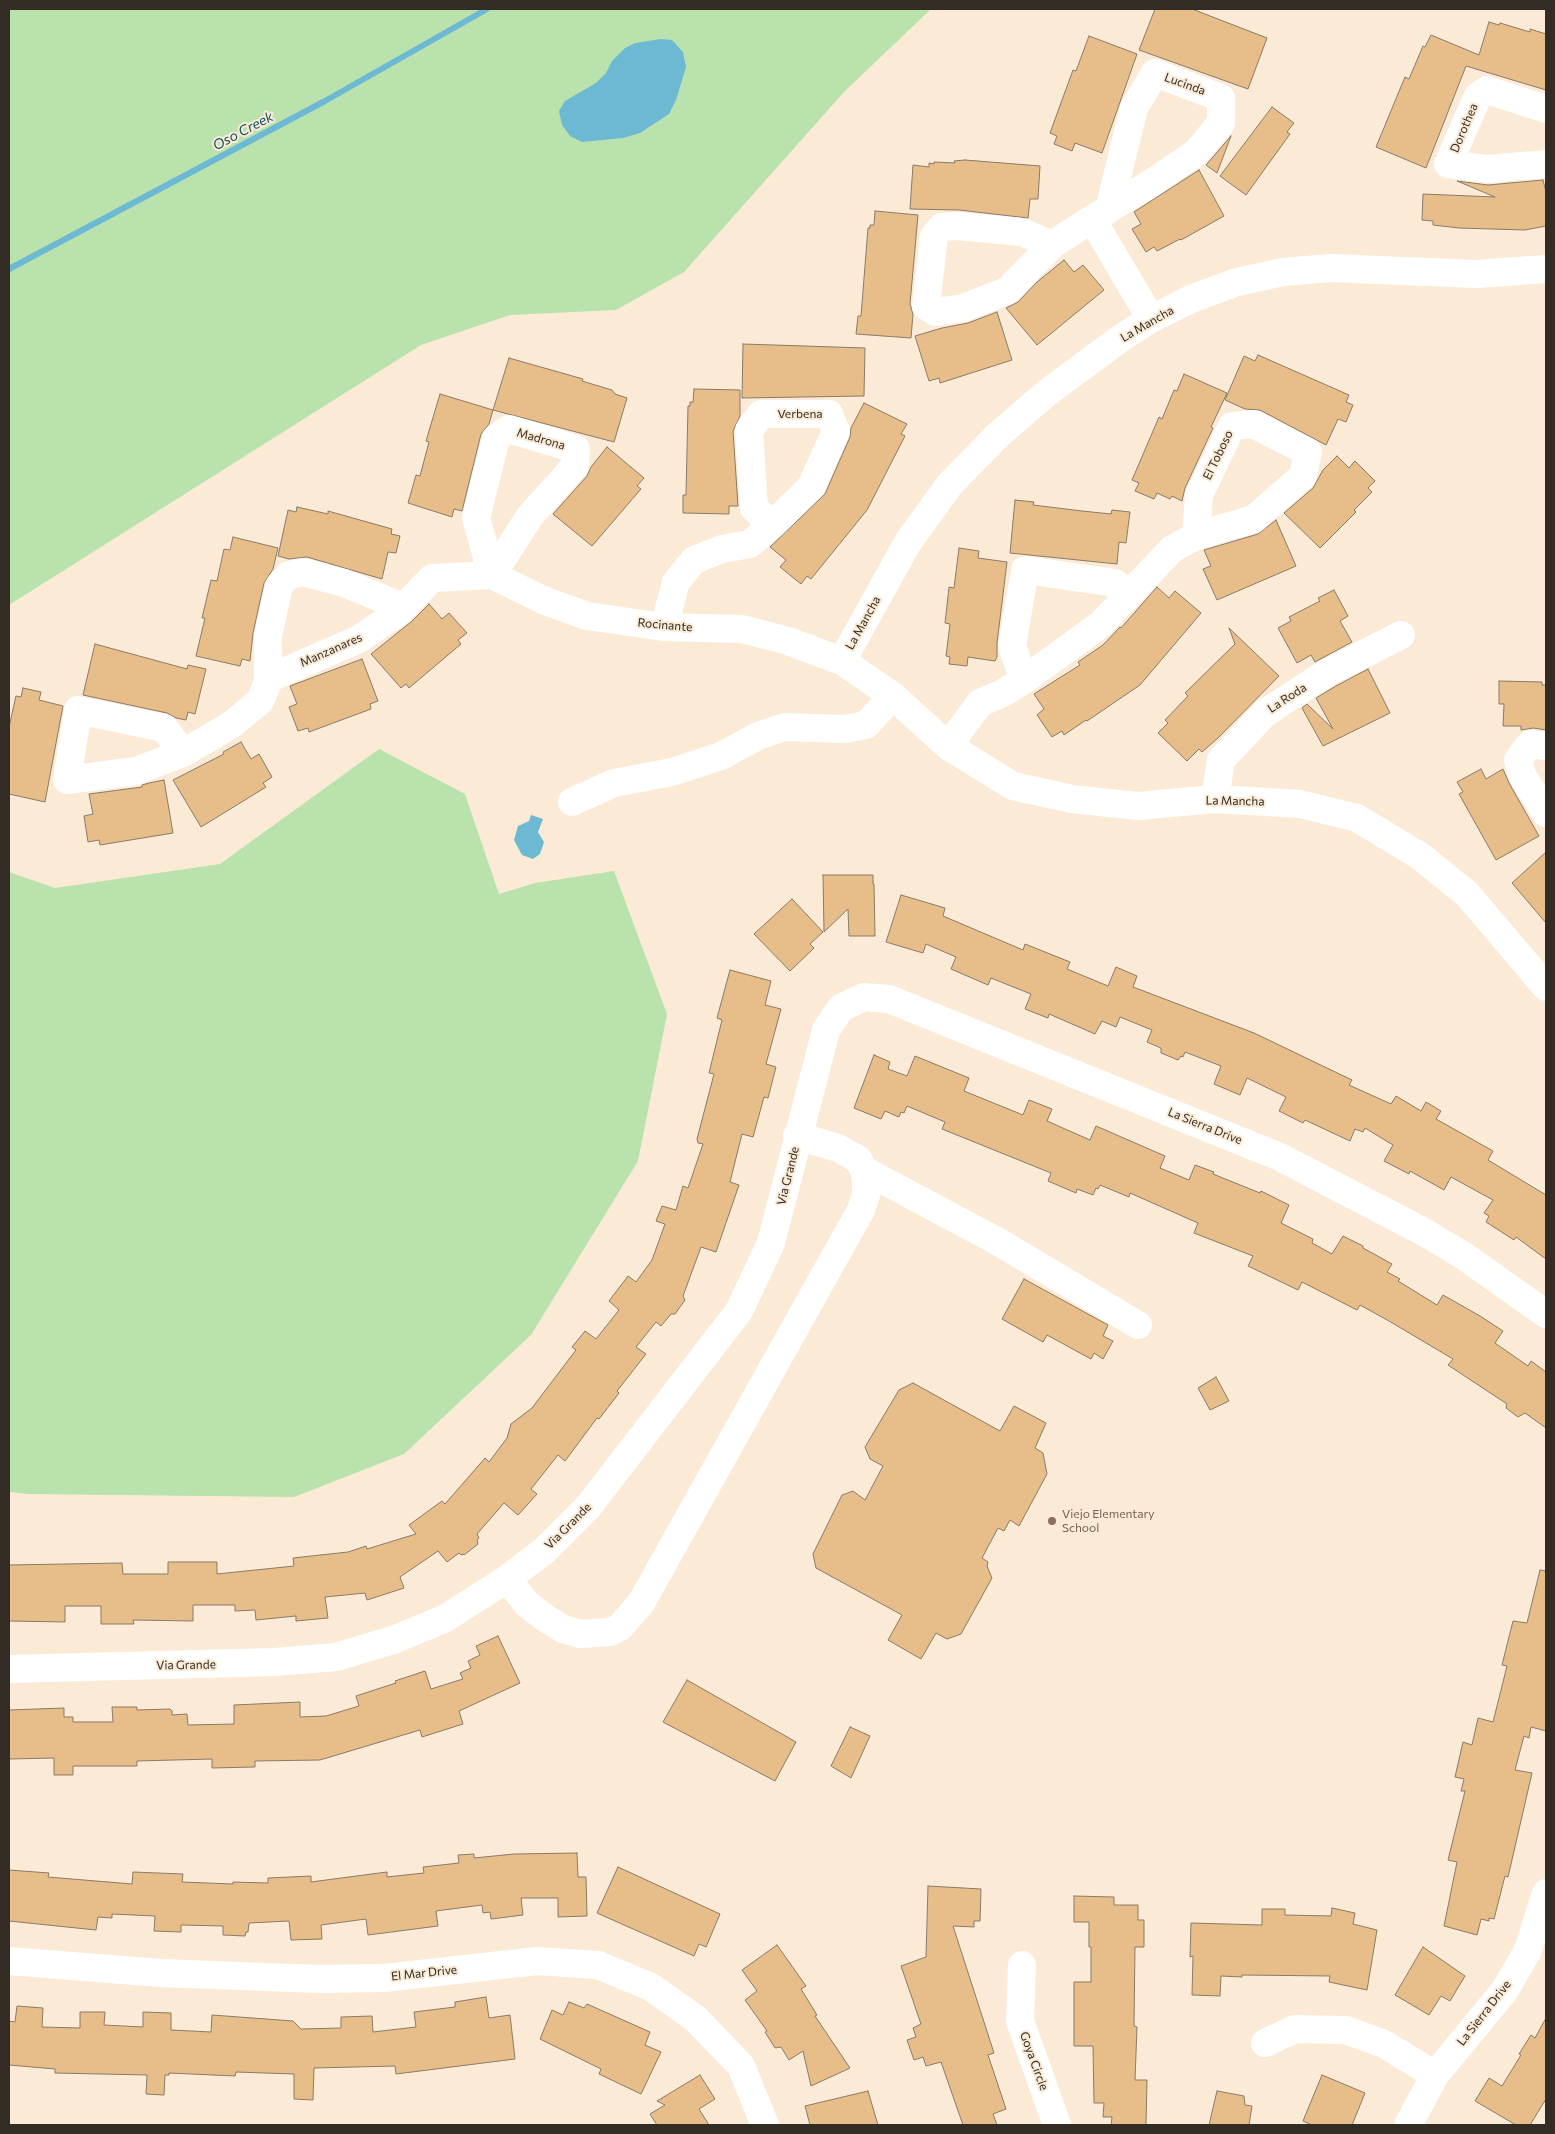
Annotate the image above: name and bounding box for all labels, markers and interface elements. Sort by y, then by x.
street label: Lucinda [1162,70,1208,98]
street label: Dorothea [1447,101,1481,155]
water label: Oso Creek [210,108,276,154]
street label: La Mancha [1118,303,1176,345]
street label: Verbena [777,407,823,421]
street label: Madrona [515,425,567,453]
street label: El Toboso [1200,428,1236,482]
street label: La Mancha [842,594,884,652]
street label: Rocinante [637,615,693,635]
street label: Manzanares [298,630,364,670]
street label: La Roda [1265,680,1309,716]
street label: La Mancha [1205,793,1265,809]
street label: La Sierra Drive [1166,1105,1244,1147]
street label: Via Grande [774,1145,802,1207]
street label: Via Grande [542,1500,594,1552]
place label: Viejo Elementary School [1062,1507,1155,1535]
marker: Viejo Elementary School [1046,1515,1058,1527]
street label: Via Grande [156,1657,216,1673]
street label: El Mar Drive [390,1962,458,1984]
street label: La Sierra Drive [1454,1977,1514,2049]
street label: Goya Circle [1017,2030,1051,2092]

